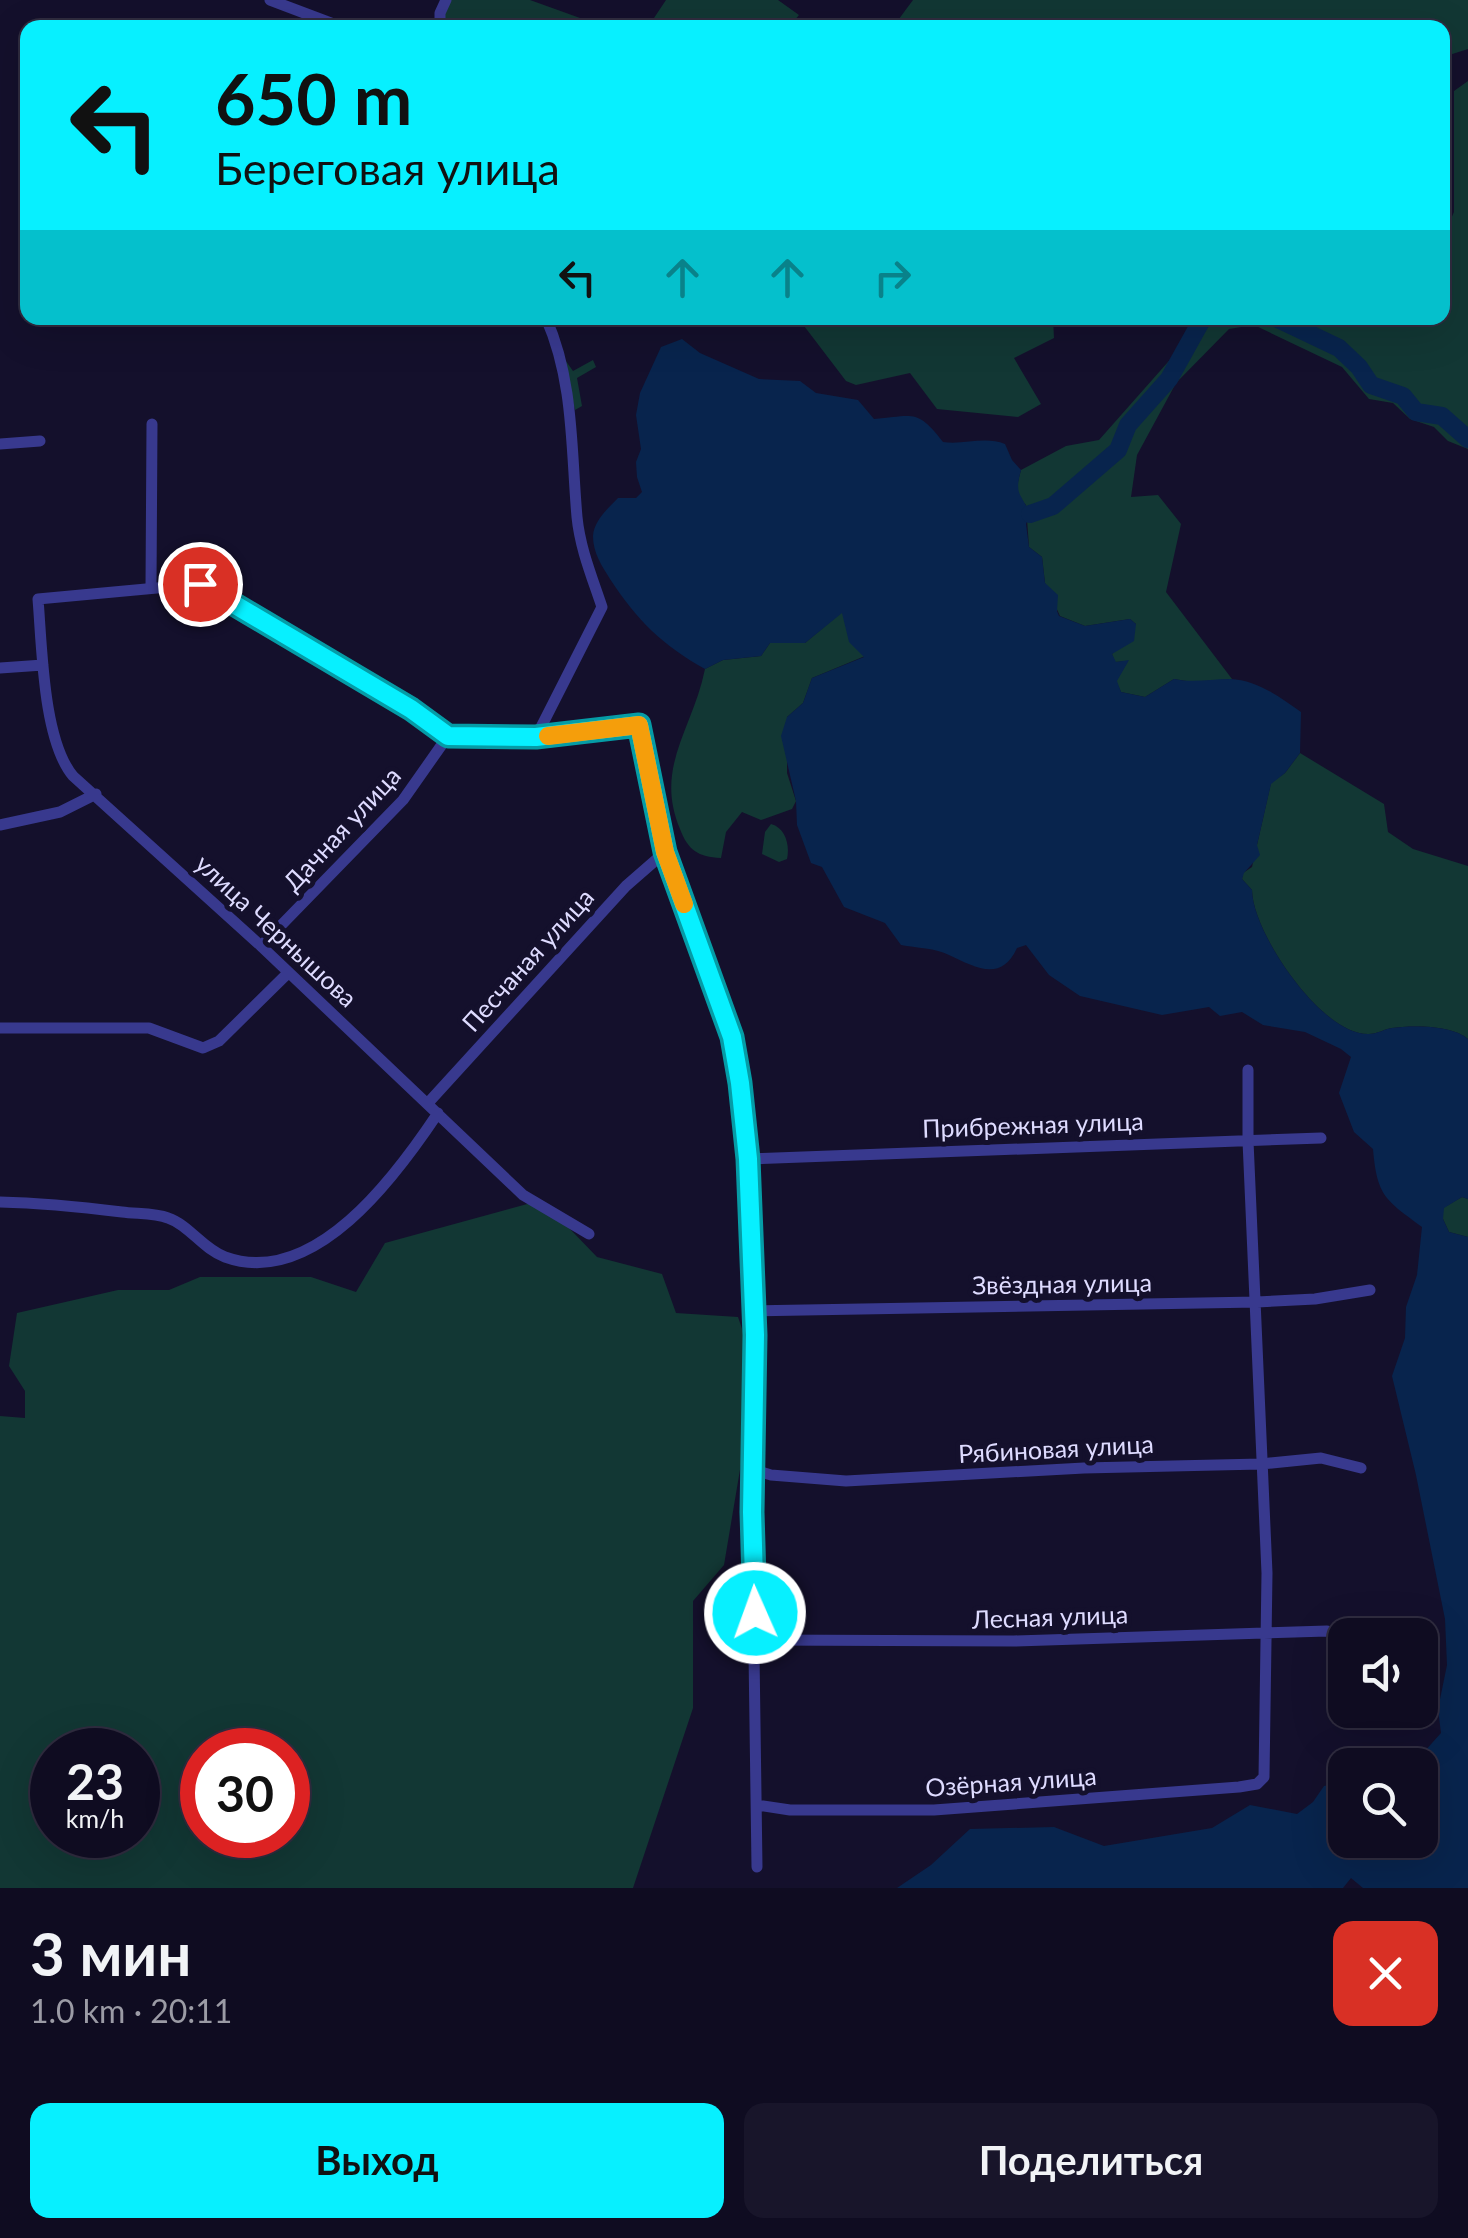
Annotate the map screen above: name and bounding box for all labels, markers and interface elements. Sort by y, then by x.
text: 650 m [215,56,412,140]
icon: left [50,60,180,190]
text: Береговая улица [215,141,560,195]
icon: left [550,250,605,305]
icon: ahead [655,250,710,305]
icon: ahead [760,250,815,305]
icon: right [865,250,920,305]
pin [158,542,243,627]
icon: arrive [173,557,228,612]
street label: Дачная улица [276,760,406,896]
street label: улица Чернышова [190,848,364,1013]
street label: Песчаная улица [455,882,599,1037]
street label: Прибрежная улица [922,1105,1144,1143]
street label: Звёздная улица [972,1266,1152,1300]
street label: Рябиновая улица [957,1428,1154,1468]
position arrow [703,1561,807,1665]
street label: Лесная улица [970,1598,1129,1634]
map controls [1328,1618,1438,1858]
button: sound [1328,1618,1438,1728]
speed limit sign: 30 [180,1728,310,1858]
button: search [1328,1748,1438,1858]
text: 23 [66,1751,124,1811]
street label: Озёрная улица [924,1760,1098,1802]
text: km/h [66,1803,124,1833]
text: 3 мин [30,1917,192,1989]
button: close [1333,1921,1438,2026]
text: 1.0 km · 20:11 [30,1991,232,2030]
button: Выход [30,2103,724,2218]
button: Поделиться [744,2103,1438,2218]

